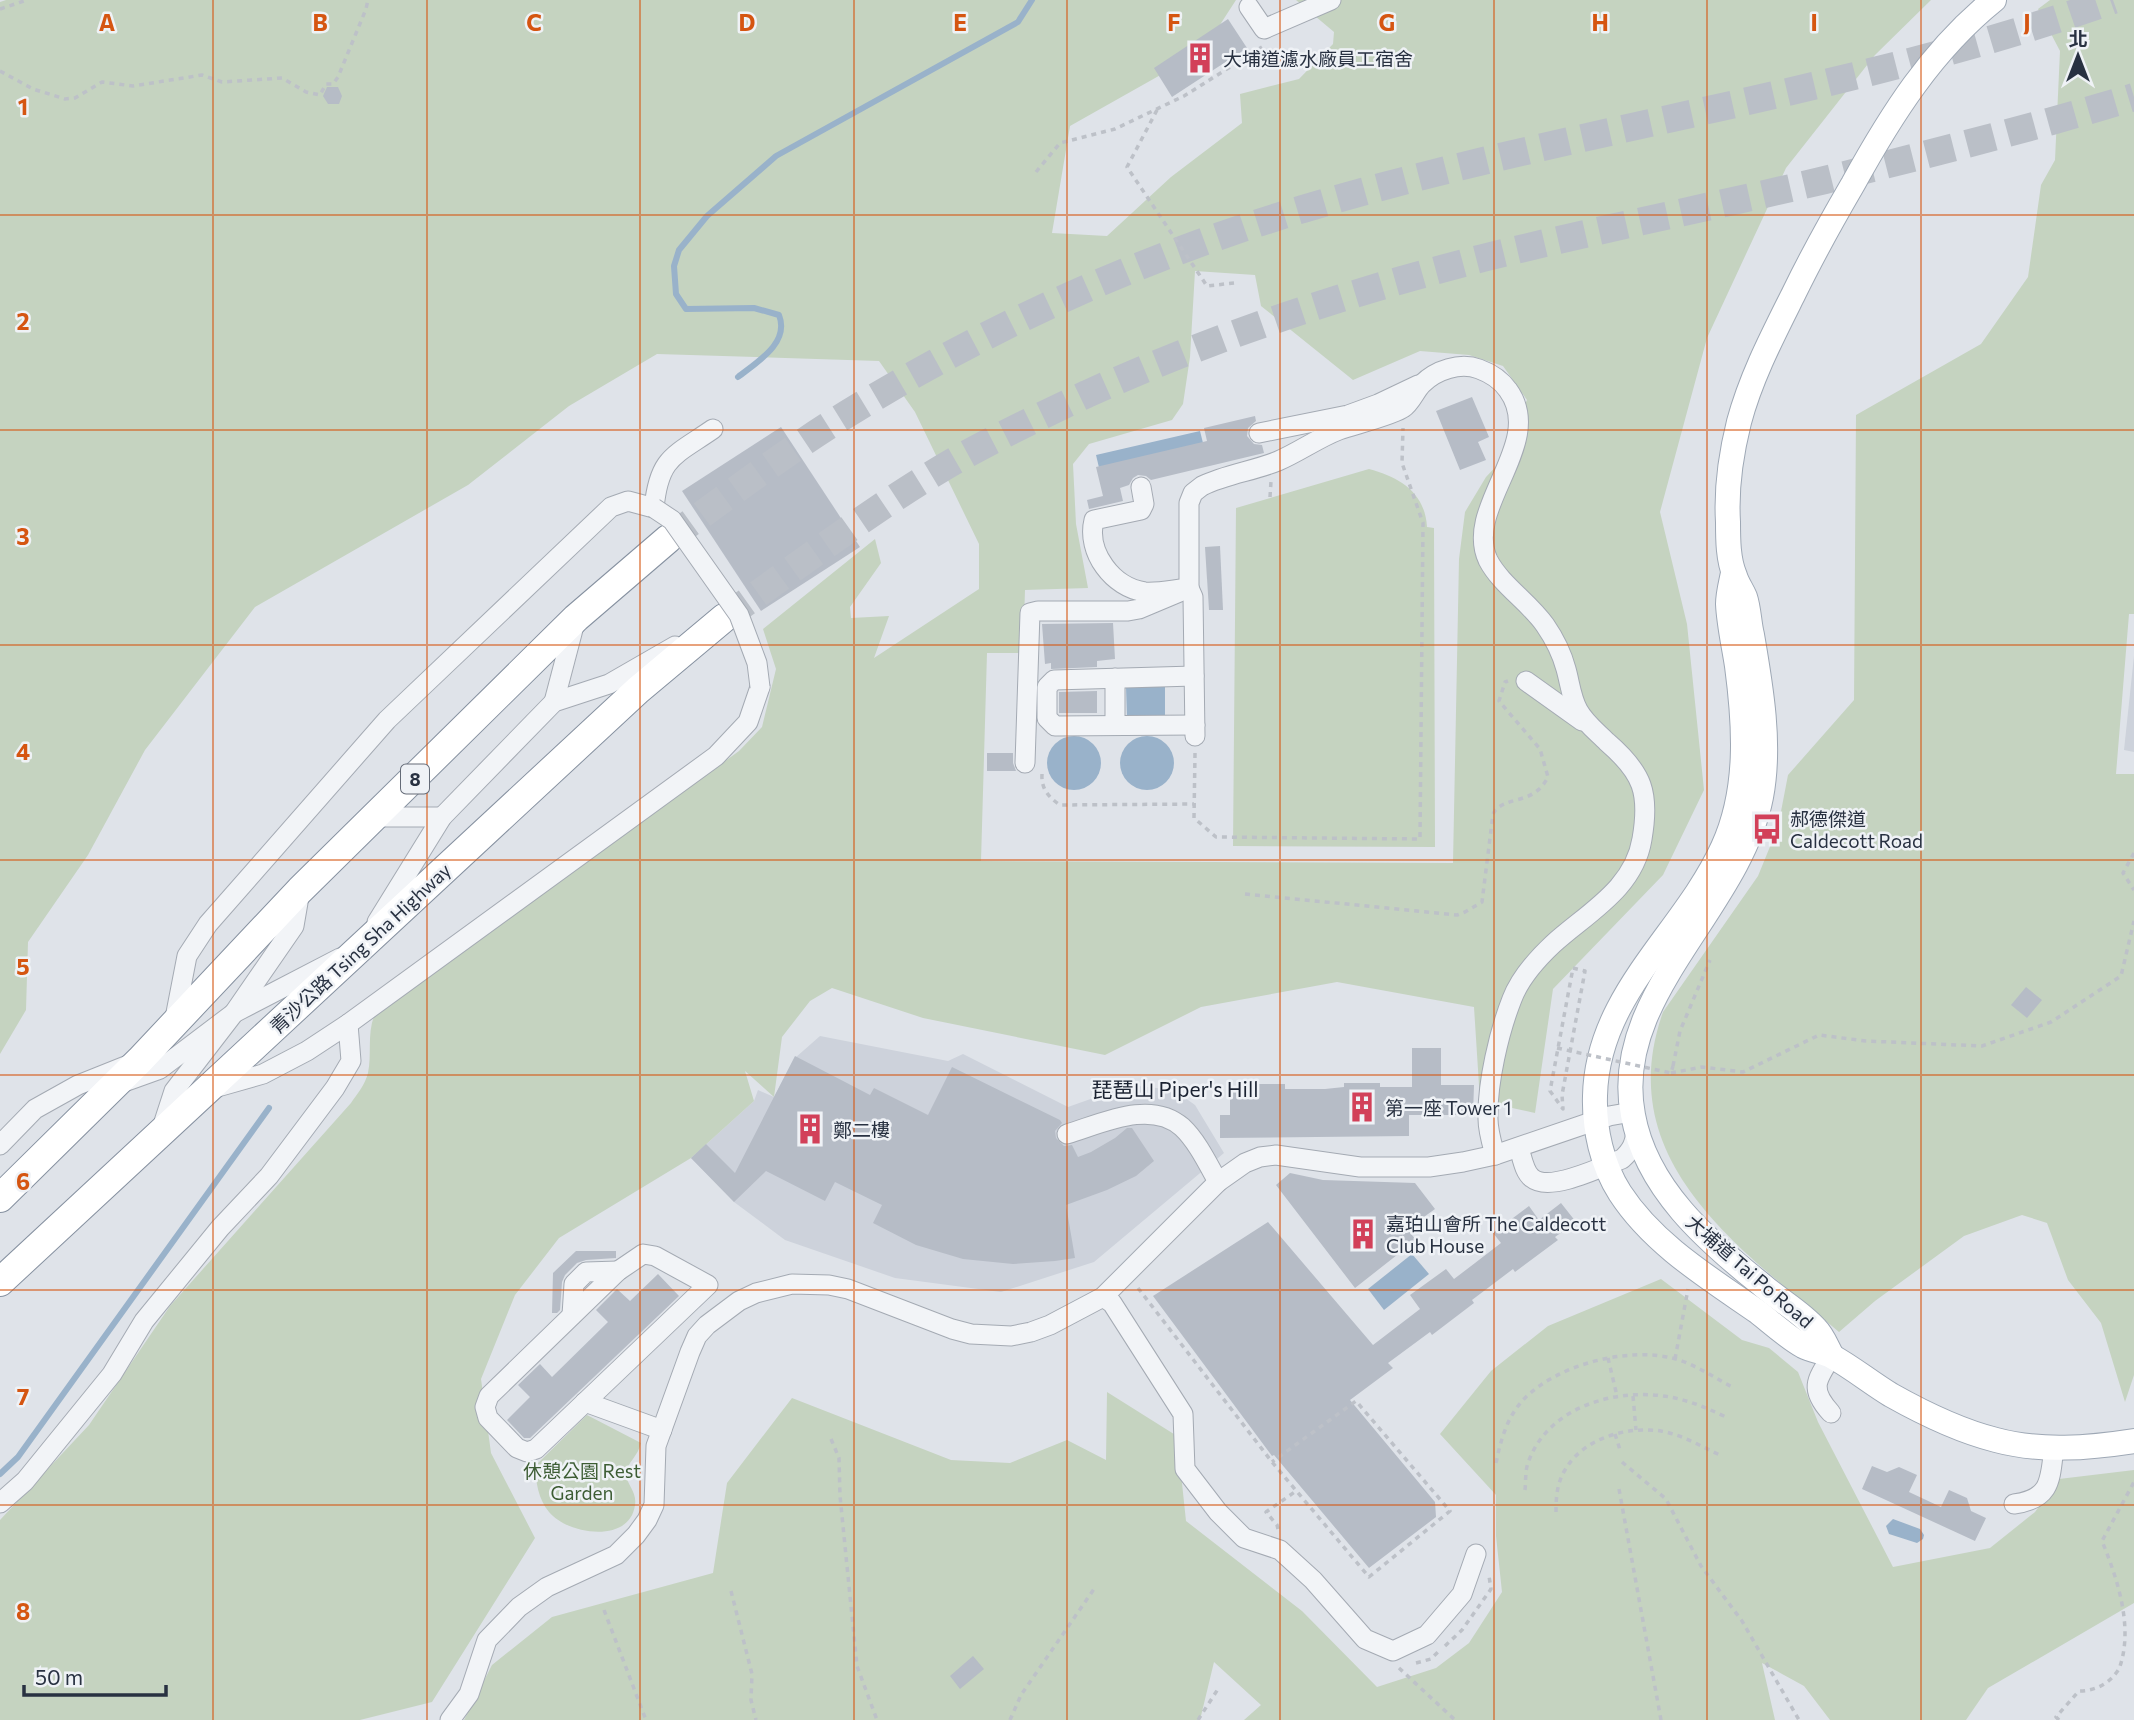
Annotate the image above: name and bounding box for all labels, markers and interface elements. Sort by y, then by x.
text: A [99,8,116,36]
text: B [312,8,328,36]
text: C [526,8,542,36]
text: D [739,8,756,36]
text: E [953,8,967,36]
text: F [1167,8,1181,36]
text: G [1379,8,1395,36]
text: H [1591,8,1609,36]
text: I [1810,8,1818,36]
text: J [2023,8,2031,36]
north arrow [2043,21,2113,91]
text: 北 [2068,27,2088,50]
building icon: 大埔道濾水廠員工宿舍 [1183,41,1217,75]
place label: 大埔道濾水廠員工宿舍 [1223,47,1413,70]
text: 1 [18,92,28,120]
text: 2 [16,307,30,335]
text: 3 [16,522,30,550]
text: 4 [16,737,30,765]
road number: 8 [401,764,429,794]
place label: 郝德傑道 Caldecott Road [1790,807,1923,852]
bus stop icon: 郝德傑道 Caldecott Road [1750,812,1784,846]
street label: 青沙公路 Tsing Sha Highway [265,858,455,1038]
text: 5 [16,952,30,980]
district label: 琵琶山 Piper's Hill [1091,1076,1259,1101]
building icon: 第一座 Tower 1 [1345,1090,1379,1124]
place label: 第一座 Tower 1 [1385,1096,1512,1119]
building icon: 鄭二樓 [793,1112,827,1146]
place label: 鄭二樓 [833,1118,890,1141]
text: 6 [16,1167,30,1195]
street label: 大埔道 Tai Po Road [1682,1210,1818,1332]
place label: 嘉珀山會所 The Caldecott Club House [1386,1212,1607,1257]
building icon: 嘉珀山會所 The Caldecott Club House [1346,1217,1380,1251]
text: 7 [17,1382,29,1410]
park label: 休憩公園 Rest Garden [523,1459,641,1504]
text: 8 [16,1597,30,1625]
scale bar [24,1654,166,1698]
text: 50 m [35,1664,83,1689]

